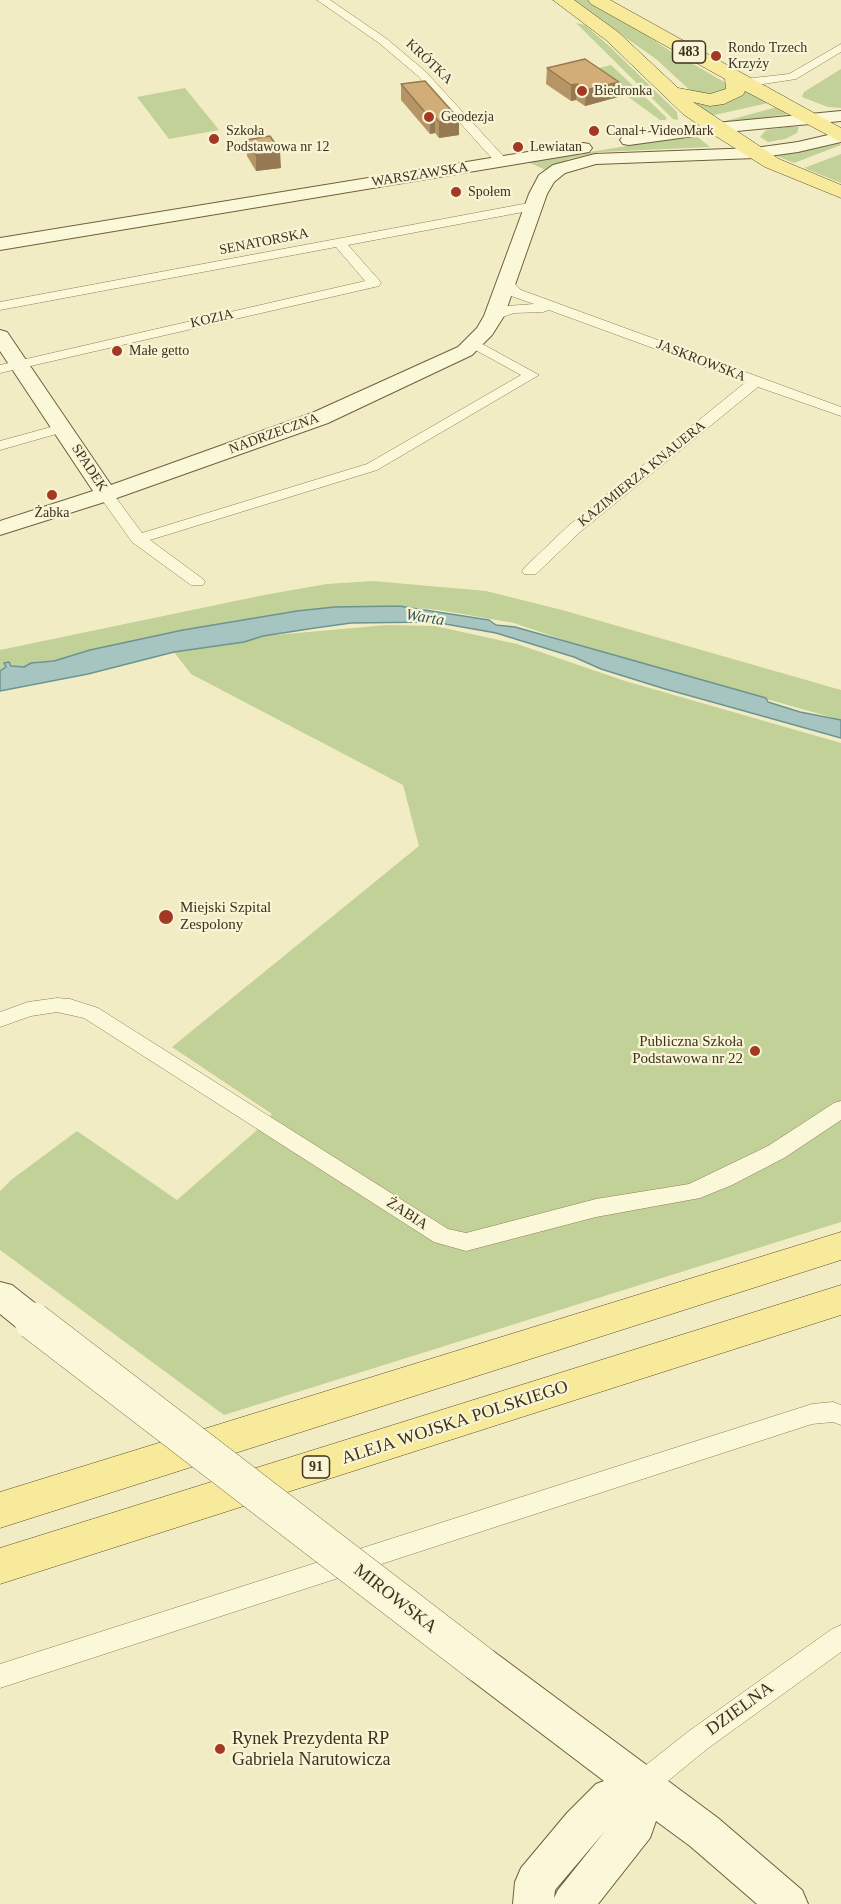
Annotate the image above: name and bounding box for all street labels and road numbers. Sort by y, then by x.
street label: KRÓTKA [402,36,456,88]
road number: 483 [672,41,706,63]
street label: WARSZAWSKA [370,159,470,191]
street label: SENATORSKA [218,225,310,259]
street label: KOZIA [189,306,235,332]
street label: JASKROWSKA [654,336,748,386]
street label: NADRZECZNA [227,410,321,458]
street label: KAZIMIERZA KNAUERA [575,417,709,531]
street label: SPADEK [67,441,111,495]
street label: ŻABIA [383,1194,431,1234]
street label: ALEJA WOJSKA POLSKIEGO [339,1376,571,1470]
road number: 91 [302,1456,330,1478]
street label: MIROWSKA [349,1560,441,1638]
street label: DZIELNA [702,1677,778,1741]

